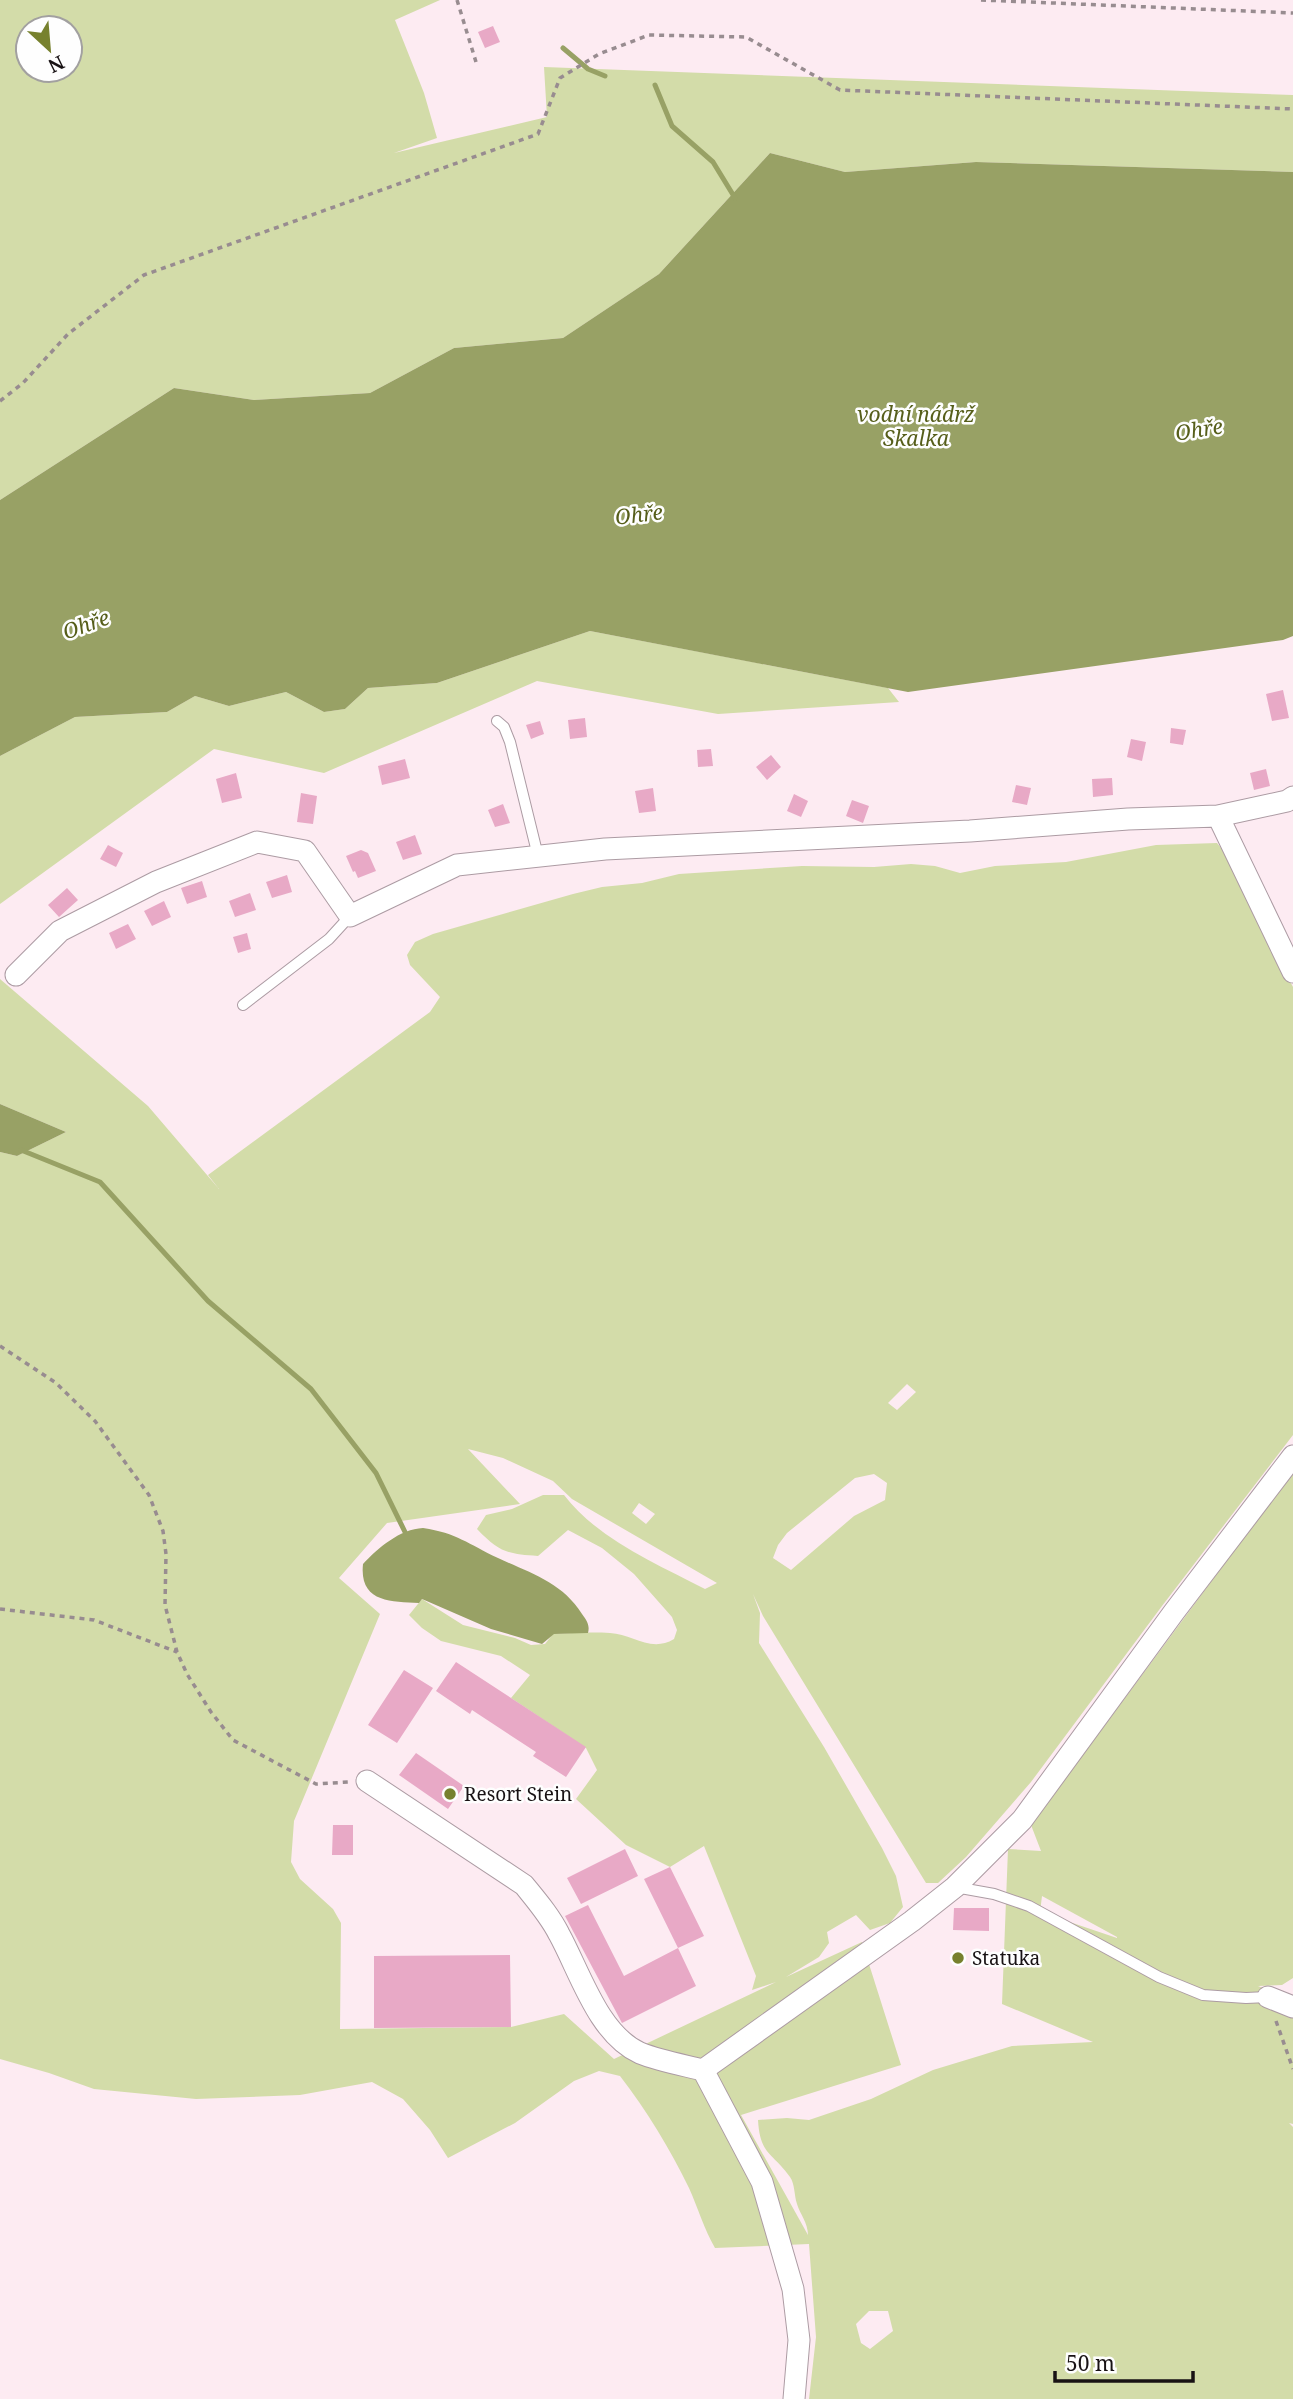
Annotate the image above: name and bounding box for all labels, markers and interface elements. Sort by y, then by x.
north arrow [14,14,84,84]
text: N [44,49,69,79]
water label: vodní nádrž Skalka [857,400,976,452]
water label: Ohře [1173,411,1225,447]
water label: Ohře [613,497,664,531]
water label: Ohře [58,603,113,645]
place label: Resort Stein [464,1781,572,1807]
marker: Resort Stein [442,1786,458,1802]
place label: Statuka [972,1945,1040,1971]
marker: Statuka [950,1950,966,1966]
scale bar [1055,2340,1193,2384]
text: 50 m [1066,2349,1115,2377]

